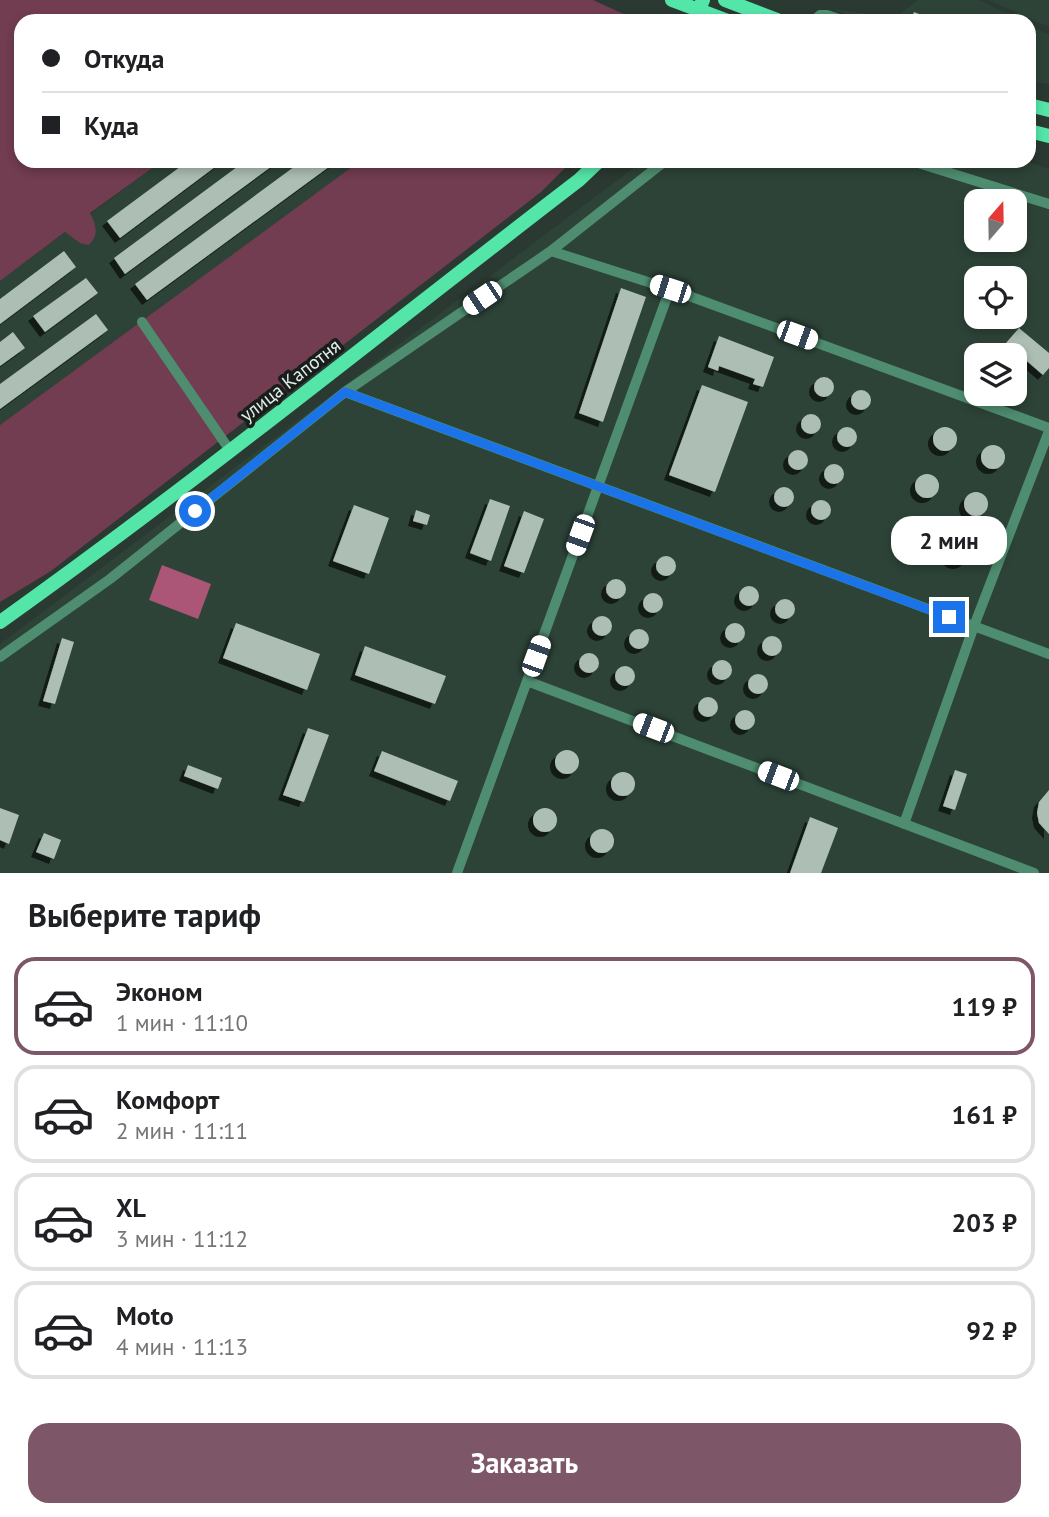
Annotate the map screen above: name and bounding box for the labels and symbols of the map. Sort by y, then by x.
north arrow [964,189,1027,252]
car [647,273,694,305]
car [459,278,506,318]
car [774,318,821,352]
street label: улица Капотня [235,333,345,427]
route start [179,495,211,527]
car [563,512,598,558]
callout: 2 мин [891,516,1007,564]
route end [933,601,965,633]
car [519,633,554,679]
car [630,711,677,745]
car [755,759,802,793]

